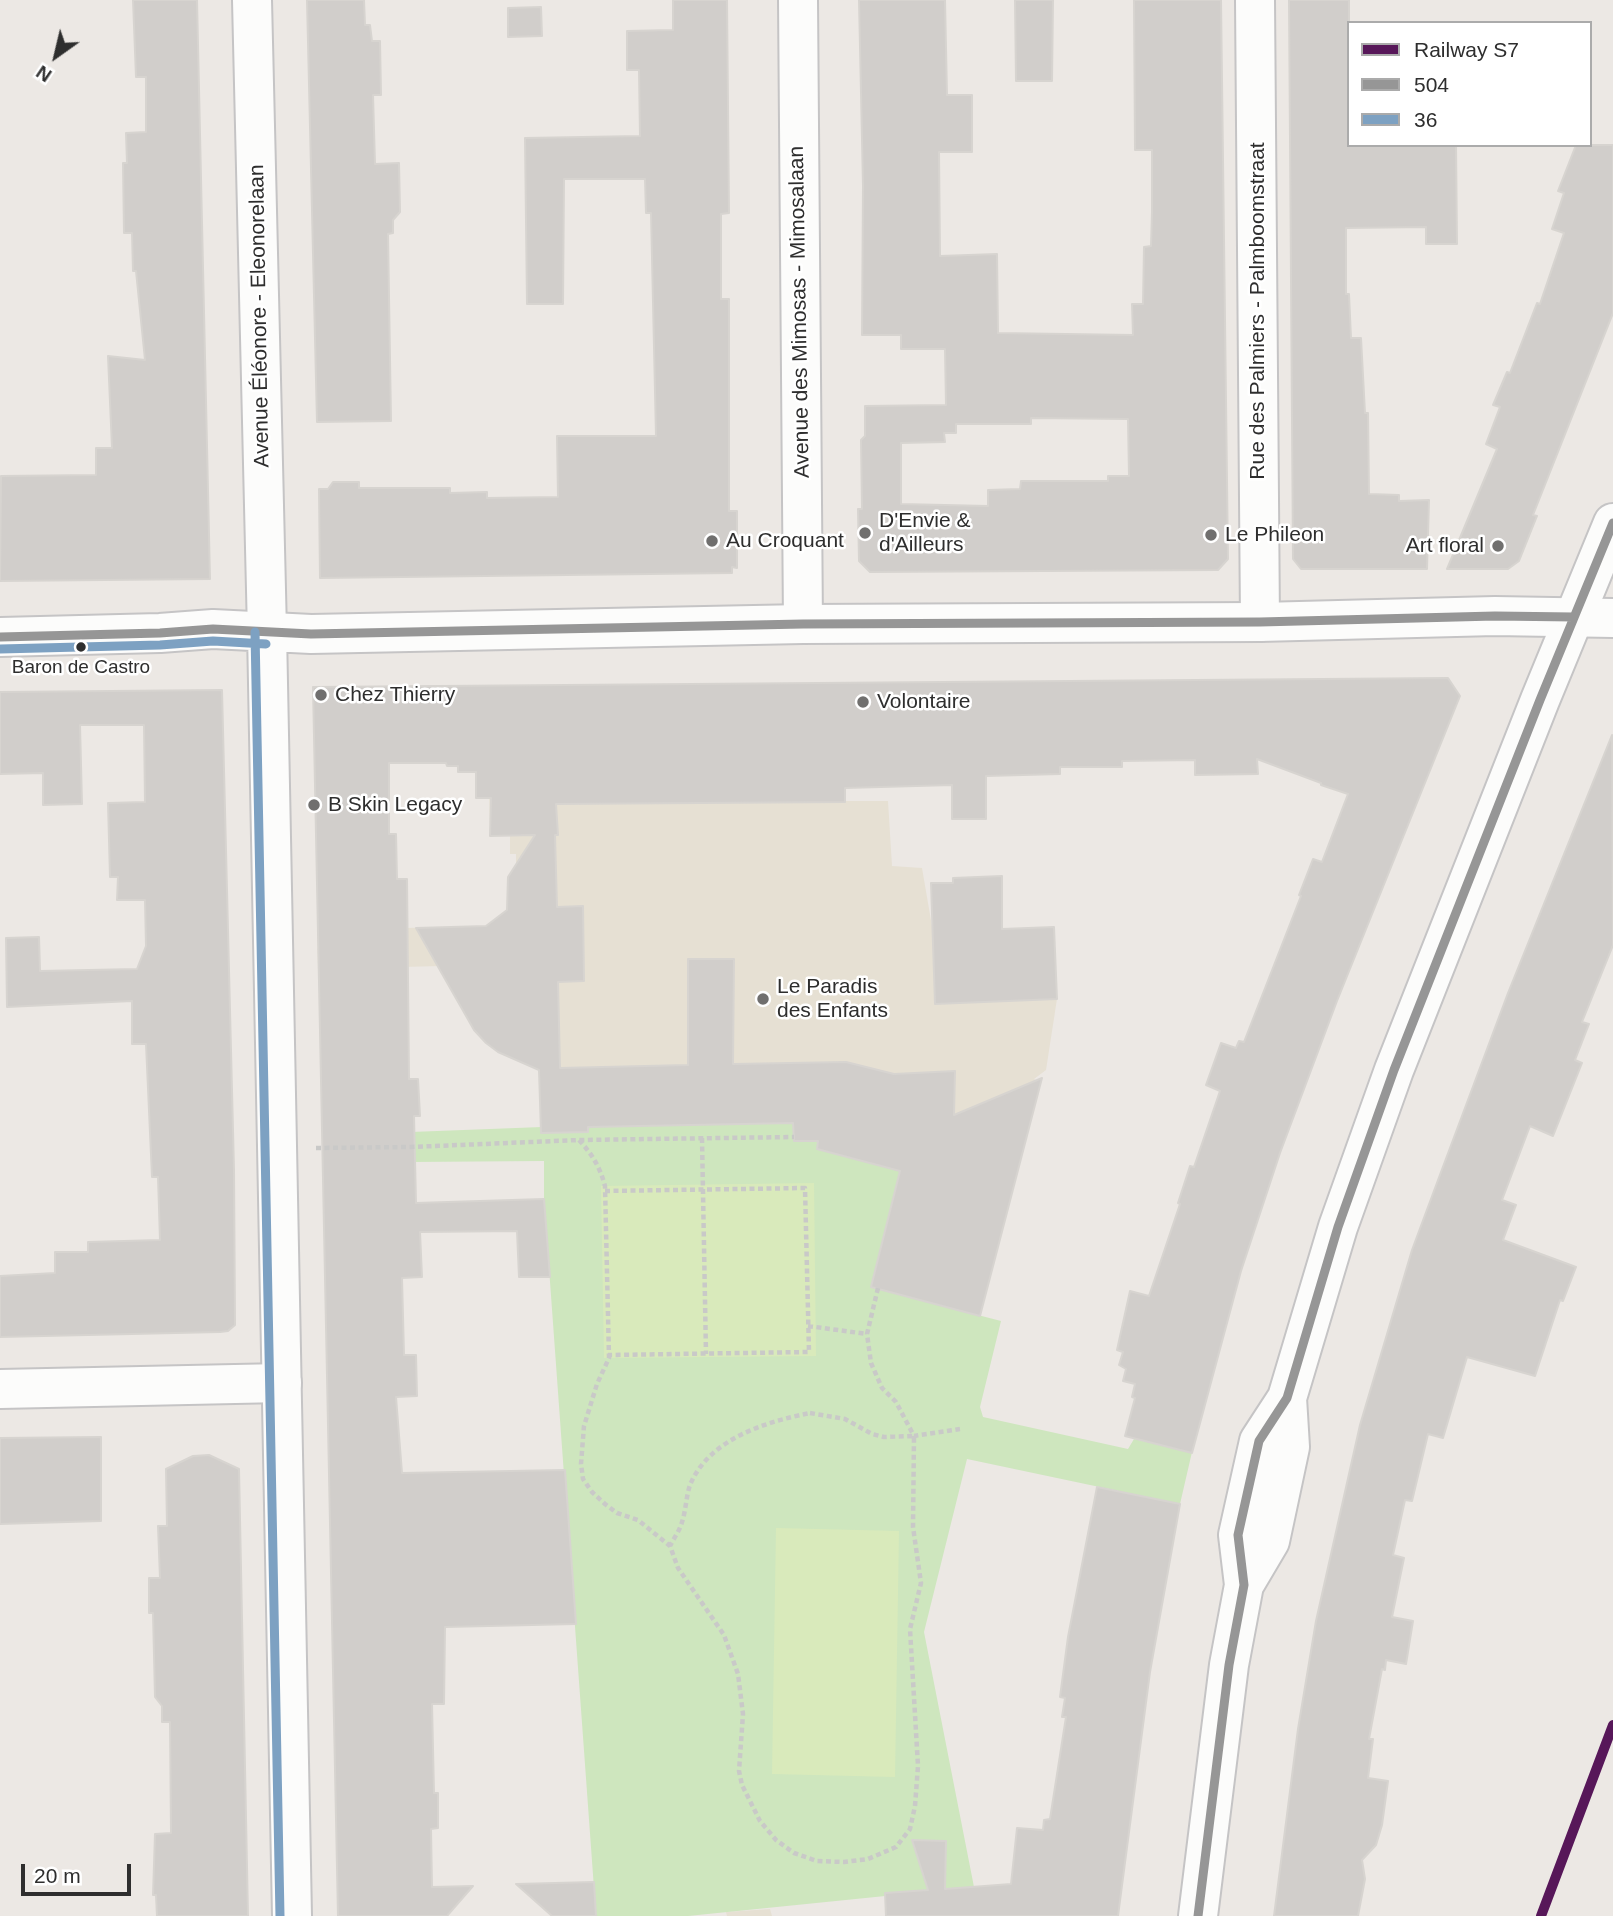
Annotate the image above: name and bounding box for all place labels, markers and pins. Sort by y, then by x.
place label: D'Envie & d'Ailleurs [879,508,971,558]
place label: Le Phileon [1225,522,1324,548]
marker: D'Envie & d'Ailleurs [857,525,873,541]
marker: Le Phileon [1203,527,1219,543]
place label: Au Croquant [726,528,844,554]
marker: Au Croquant [704,533,720,549]
place label: Art floral [1406,533,1484,559]
marker: Art floral [1490,538,1506,554]
marker: Baron de Castro [74,640,88,654]
place label: Baron de Castro [12,657,150,679]
place label: Chez Thierry [335,682,455,708]
marker: Chez Thierry [313,687,329,703]
place label: Volontaire [877,689,970,715]
marker: Volontaire [855,694,871,710]
place label: B Skin Legacy [328,792,462,818]
marker: B Skin Legacy [306,797,322,813]
place label: Le Paradis des Enfants [777,974,888,1024]
marker: Le Paradis des Enfants [755,991,771,1007]

